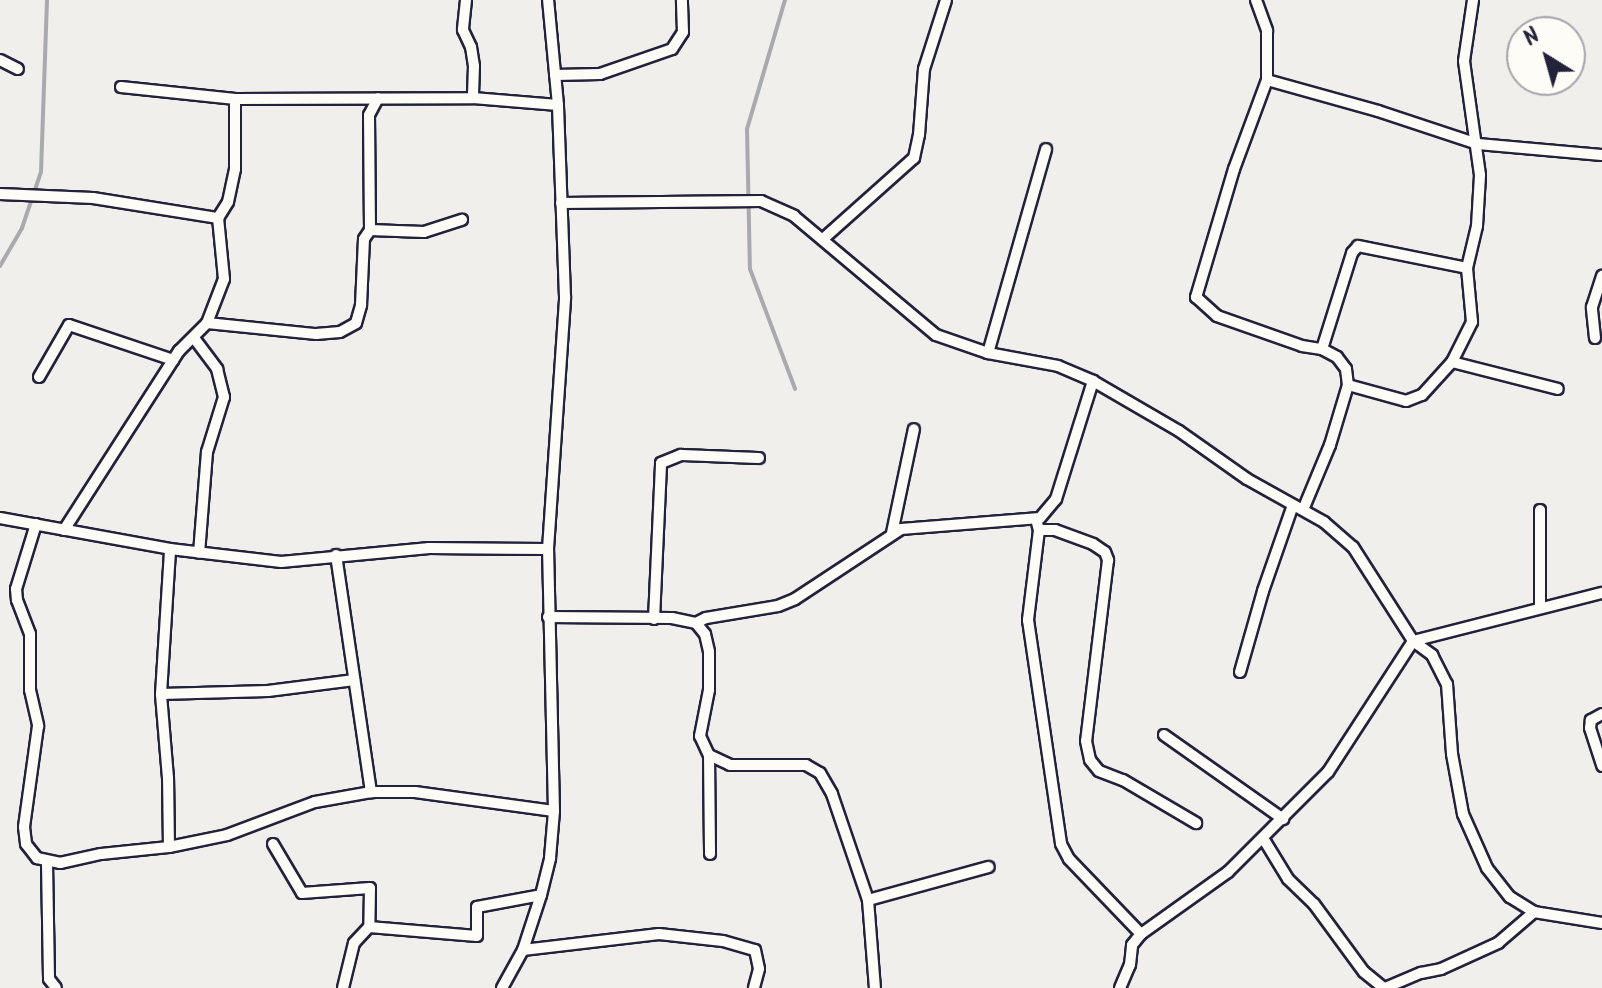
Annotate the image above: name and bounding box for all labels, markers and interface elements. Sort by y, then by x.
north arrow [1506,16,1586,96]
text: N [1516,20,1549,56]

